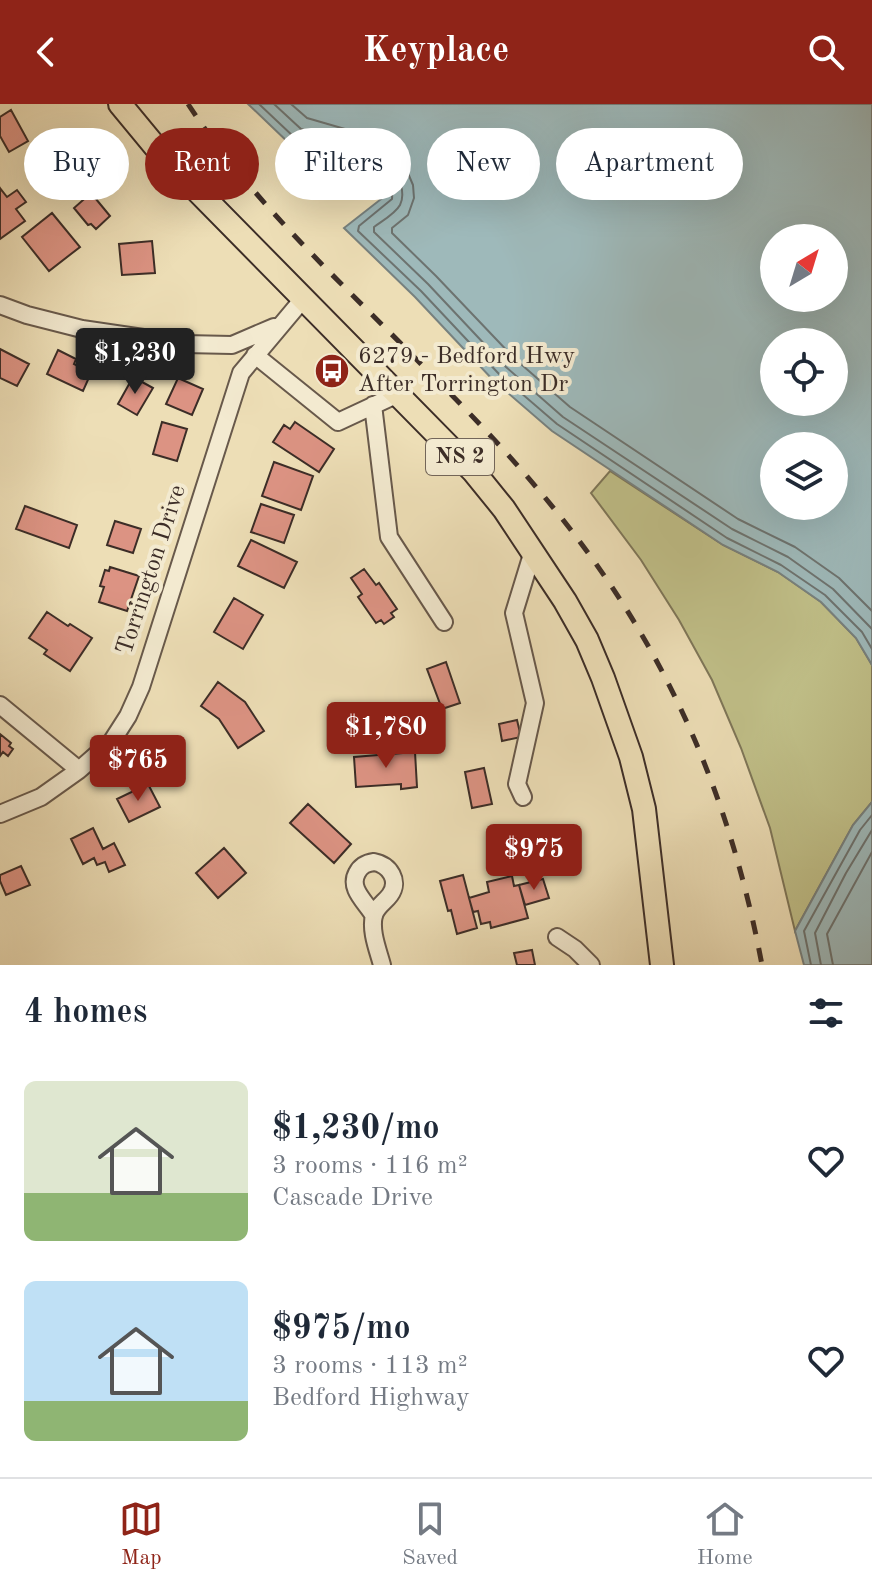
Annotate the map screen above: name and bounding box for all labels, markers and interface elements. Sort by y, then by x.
icon: back [24,30,68,74]
icon: search [804,30,848,74]
text: Keyplace [363,34,509,70]
chip: Buy [24,128,129,200]
chip: Rent [145,128,259,200]
chip: Filters [275,128,411,200]
chip: New [427,128,540,200]
chip: Apartment [556,128,743,200]
north arrow [760,224,848,312]
map controls [760,224,848,520]
pin: $1,230 [70,328,200,396]
button: locate [760,328,848,416]
text: $1,230 [94,341,176,367]
place label: 6279 - Bedford Hwy After Torrington Dr [358,345,576,397]
bus stop icon: 6279 - Bedford Hwy After Torrington Dr [313,352,351,390]
button: layers [760,432,848,520]
road number: NS 2 [426,439,494,475]
street label: Torrington Drive [113,482,191,658]
pin: $1,780 [321,702,451,770]
text: $1,780 [345,715,427,741]
pin: $765 [91,735,185,803]
text: $765 [108,748,168,774]
pin: $975 [487,824,581,892]
text: $975 [504,837,564,863]
icon: filters [804,991,848,1035]
text: 4 homes [24,996,147,1030]
text: $1,230/mo [272,1112,440,1146]
icon: home [88,1113,184,1209]
icon: heart [804,1139,848,1183]
text: 3 rooms · 116 m² [272,1153,468,1179]
text: Cascade Drive [272,1185,433,1211]
text: $975/mo [272,1312,411,1346]
icon: home [88,1313,184,1409]
icon: heart [804,1339,848,1383]
text: 3 rooms · 113 m² [272,1353,468,1379]
text: Bedford Highway [272,1385,470,1411]
tab: Map [119,1497,163,1572]
tab: Saved [402,1497,458,1572]
tab: Home [697,1497,753,1572]

